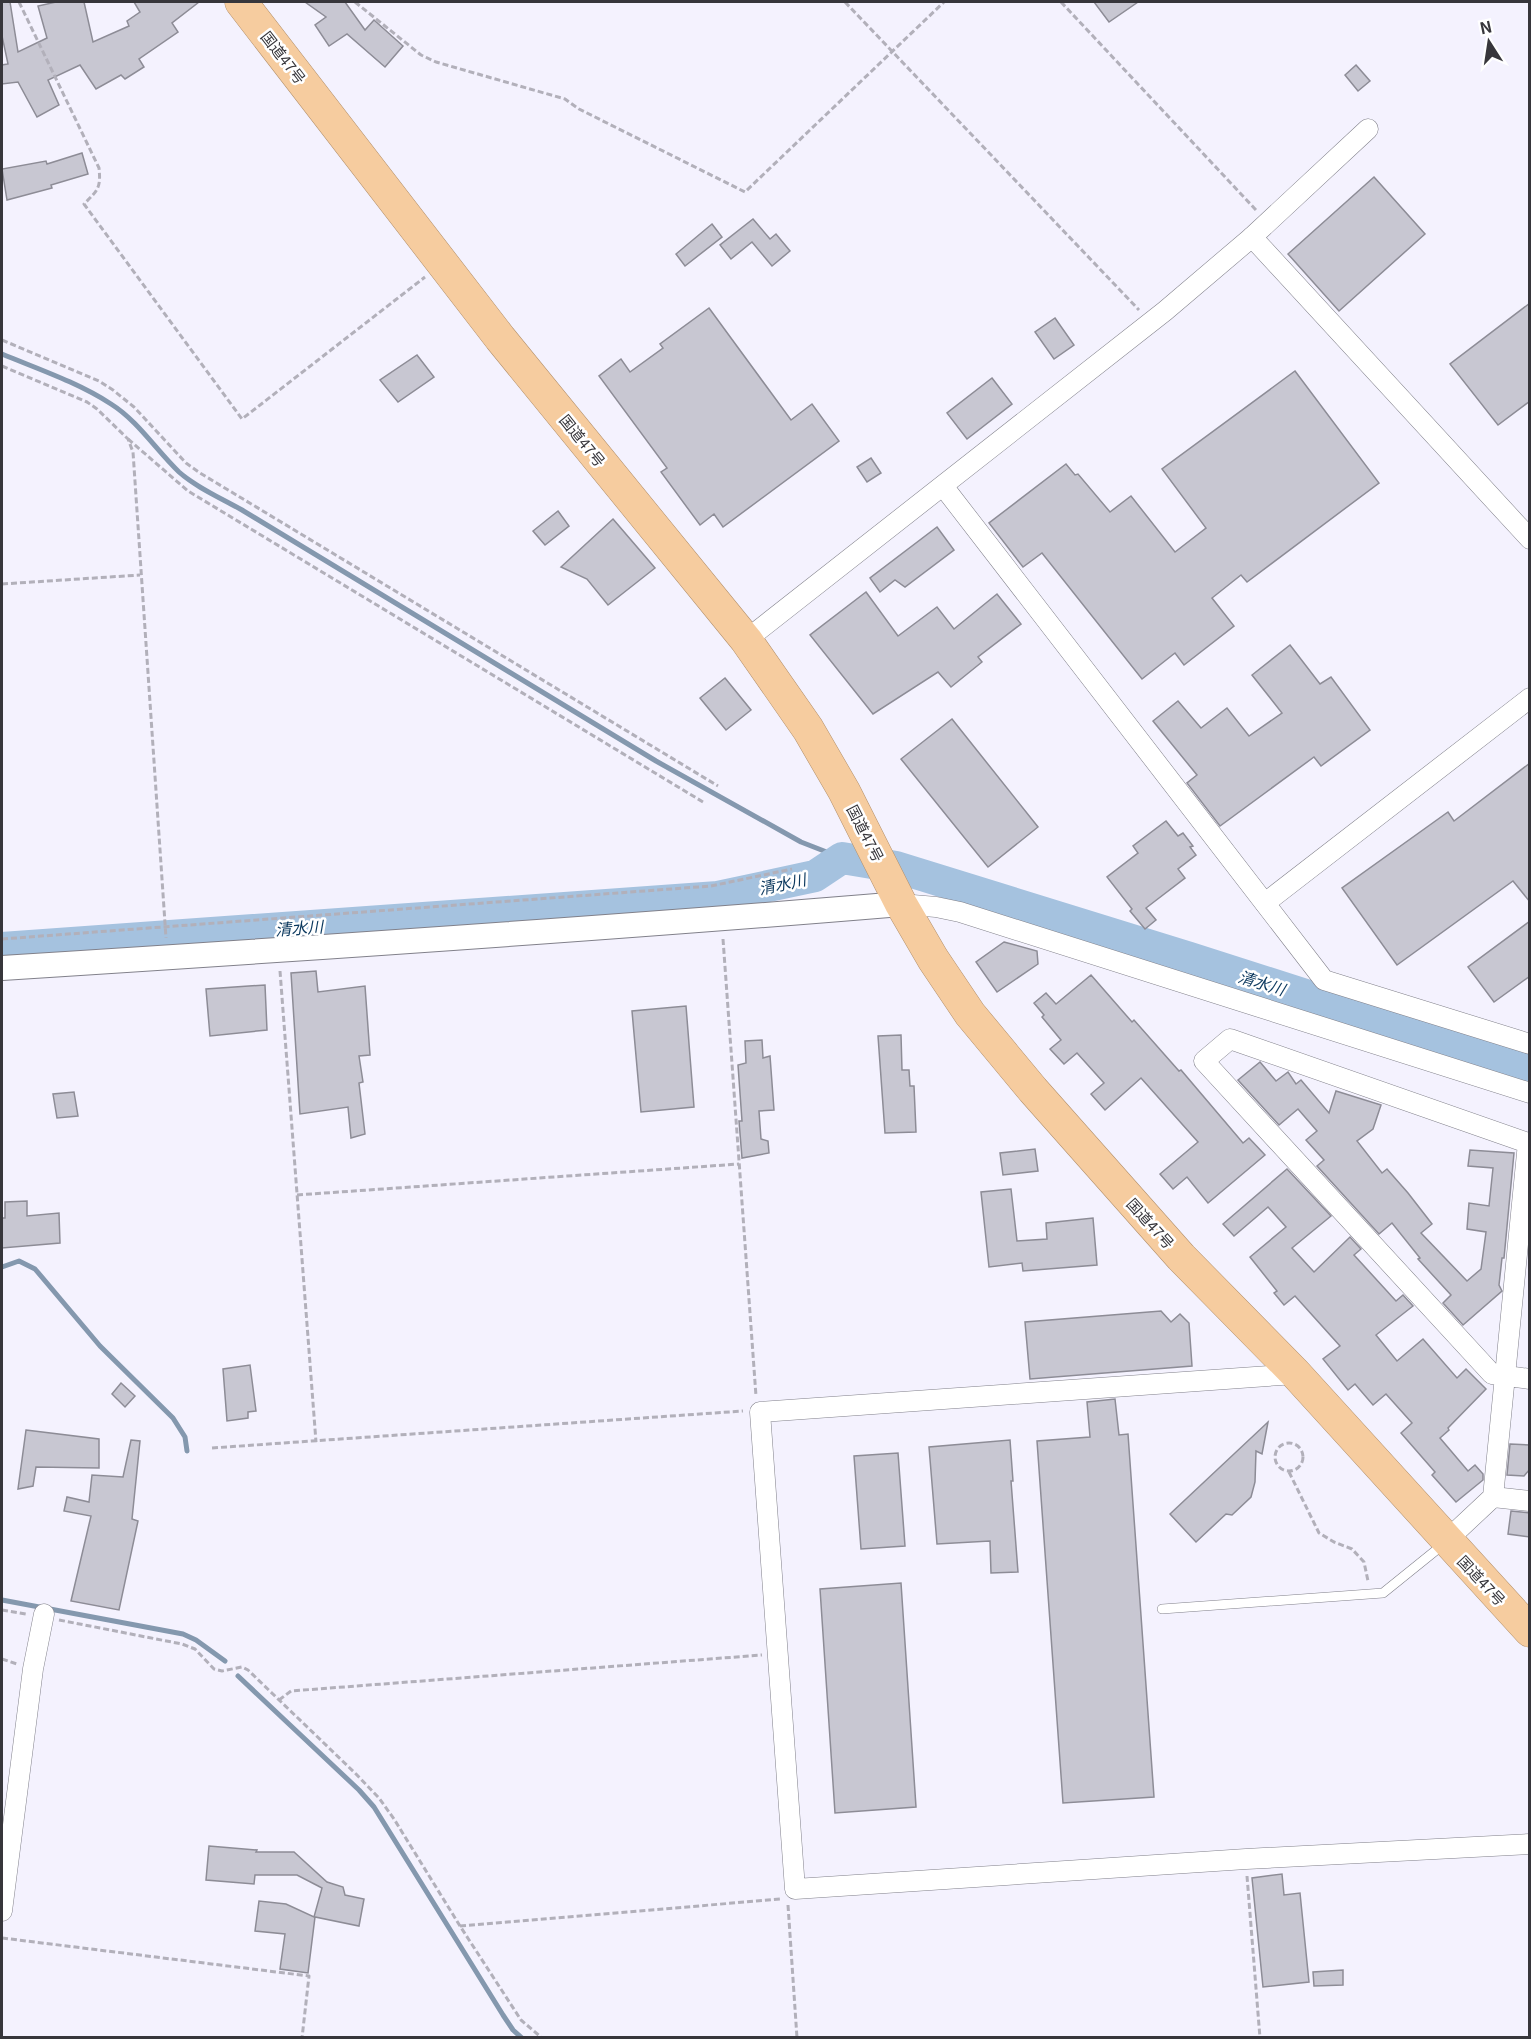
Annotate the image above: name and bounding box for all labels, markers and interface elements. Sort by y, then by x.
north arrow [1459,12,1519,72]
text: N [1477,13,1494,39]
street label: 国道47号 [257,26,311,88]
street label: 国道47号 [555,409,611,471]
street label: 国道47号 [843,801,889,865]
water label: 清水川 [756,866,810,900]
water label: 清水川 [274,913,326,941]
water label: 清水川 [1236,964,1290,1001]
street label: 国道47号 [1123,1193,1179,1253]
street label: 国道47号 [1453,1550,1511,1610]

